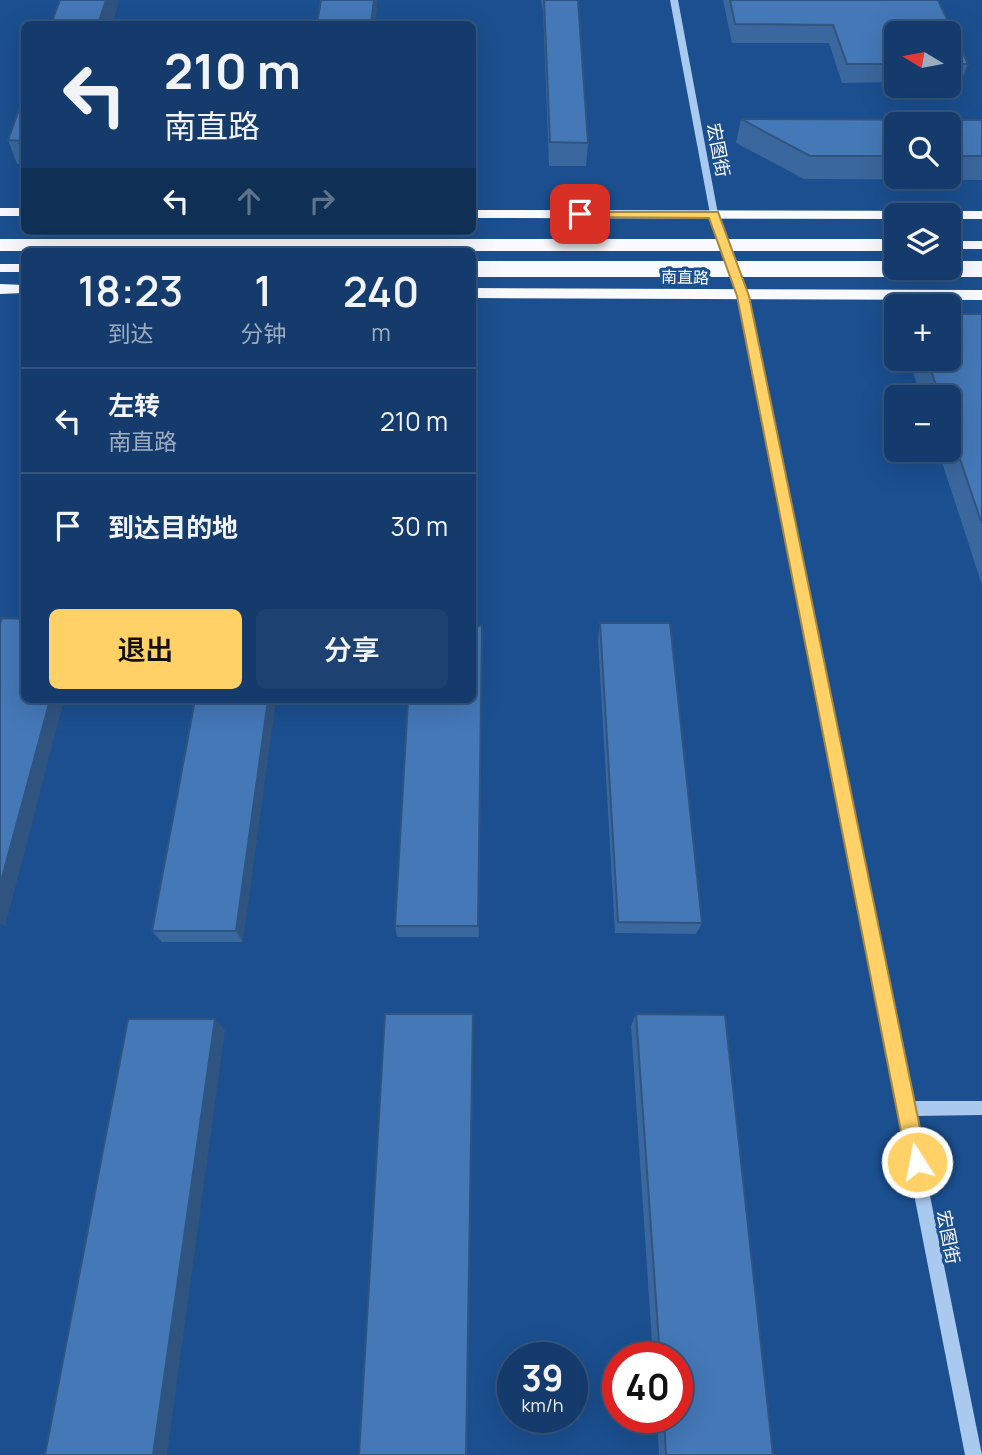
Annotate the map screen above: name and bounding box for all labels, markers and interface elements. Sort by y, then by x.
north arrow [884,21,961,98]
map controls [884,21,961,462]
text: 210 m [164,37,301,104]
icon: left [49,49,140,140]
text: 南直路 [164,104,260,148]
button: search [884,112,961,189]
street label: 宏图街 [702,121,736,179]
icon: left [157,182,195,220]
icon: ahead [230,182,268,220]
icon: right [303,182,341,220]
pin [550,184,610,244]
icon: arrive [561,195,599,233]
button: layers [884,203,961,280]
text: 18:23 [78,261,183,319]
text: 1 [254,261,272,319]
text: 240 [343,262,419,320]
street label: 南直路 [661,266,709,288]
button: + [884,294,961,371]
text: m [371,316,391,348]
text: 到达 [108,317,154,349]
text: 分钟 [240,317,286,349]
button: − [884,385,961,462]
text: 左转 [108,387,160,423]
icon: left [49,402,87,440]
text: 210 m [380,403,448,439]
text: 南直路 [108,425,177,457]
icon: arrive [49,507,87,545]
text: 30 m [391,508,448,544]
text: 到达目的地 [108,509,238,545]
button: 退出 [49,609,242,689]
button: 分享 [256,609,448,689]
position arrow [880,1125,954,1199]
street label: 宏图街 [932,1208,966,1266]
speed limit sign: 40 [602,1342,693,1433]
text: 39 [521,1354,564,1402]
text: km/h [522,1393,563,1417]

